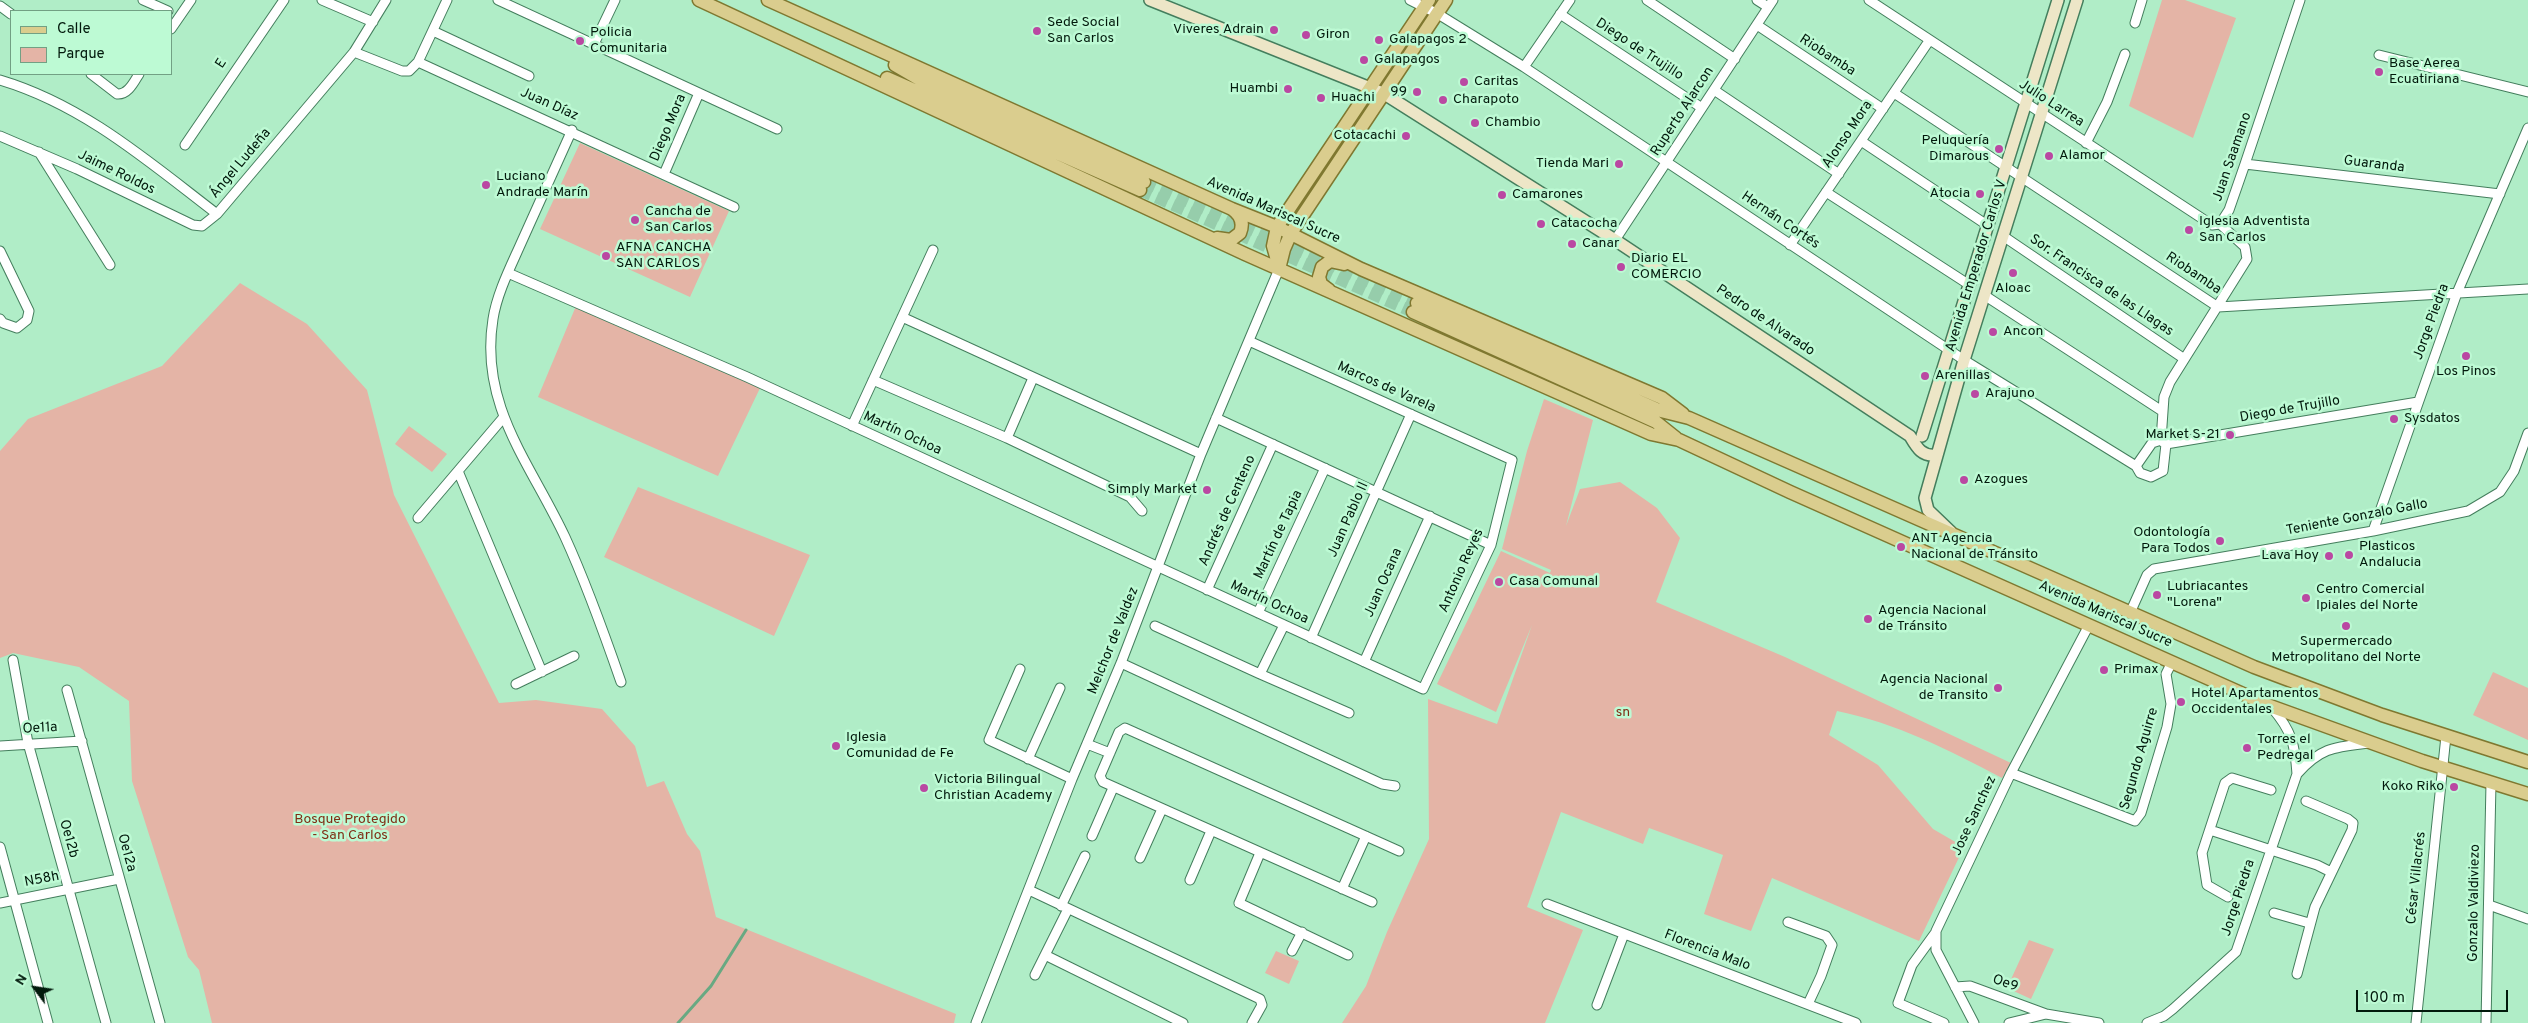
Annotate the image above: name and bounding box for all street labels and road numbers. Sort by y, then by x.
street label: Diego de Trujillo [1592,15,1686,85]
street label: Riobamba [1796,32,1858,80]
street label: E [213,56,231,72]
street label: Ruperto Alarcon [1648,64,1718,160]
street label: Julio Larrea [2015,77,2087,131]
street label: Juan Díaz [517,85,581,125]
street label: Diego Mora [647,92,691,164]
street label: Alonso Mora [1819,98,1877,172]
street label: Juan Saamano [2210,110,2256,204]
street label: Ángel Ludeña [207,126,275,202]
street label: Jaime Roldos [75,147,157,199]
street label: Guaranda [2343,153,2405,177]
street label: Avenida Mariscal Sucre [1204,174,1342,248]
street label: Avenida Emperador Carlos V [1943,178,2011,354]
street label: Hernán Cortés [1738,189,1822,253]
street label: Sor. Francisca de las Llagas [2026,232,2176,340]
street label: Riobamba [2162,249,2224,299]
street label: Pedro de Alvarado [1712,282,1818,360]
street label: Jorge Piedra [2410,282,2454,362]
street label: Marcos de Varela [1334,359,1438,417]
street label: Diego de Trujillo [2239,393,2341,427]
street label: Martín Ochoa [860,409,944,459]
street label: Andrés de Centeno [1196,453,1260,569]
street label: Juan Pablo II [1325,480,1373,560]
street label: Martín de Tapia [1251,488,1307,582]
street label: Teniente Gonzalo Gallo [2285,496,2429,540]
street label: Antonio Reyes [1436,526,1488,616]
street label: Juan Ocana [1361,546,1407,620]
street label: Martín Ochoa [1227,578,1311,628]
street label: Avenida Mariscal Sucre [2036,578,2174,652]
street label: Melchor de Valdez [1085,585,1143,697]
street label: Segundo Aguirre [2117,706,2163,812]
street label: Oe11a [22,720,58,738]
street label: Jose Sanchez [1949,773,2001,859]
street label: Oe12b [55,818,81,860]
street label: César Villacrés [2404,831,2430,925]
street label: Oe12a [113,832,139,874]
street label: Gonzalo Valdiviezo [2466,844,2484,962]
street label: Jorge Piedra [2219,858,2259,938]
street label: N58h [23,868,61,892]
street label: Florencia Malo [1661,927,1753,975]
street label: Oe9 [1990,972,2020,996]

